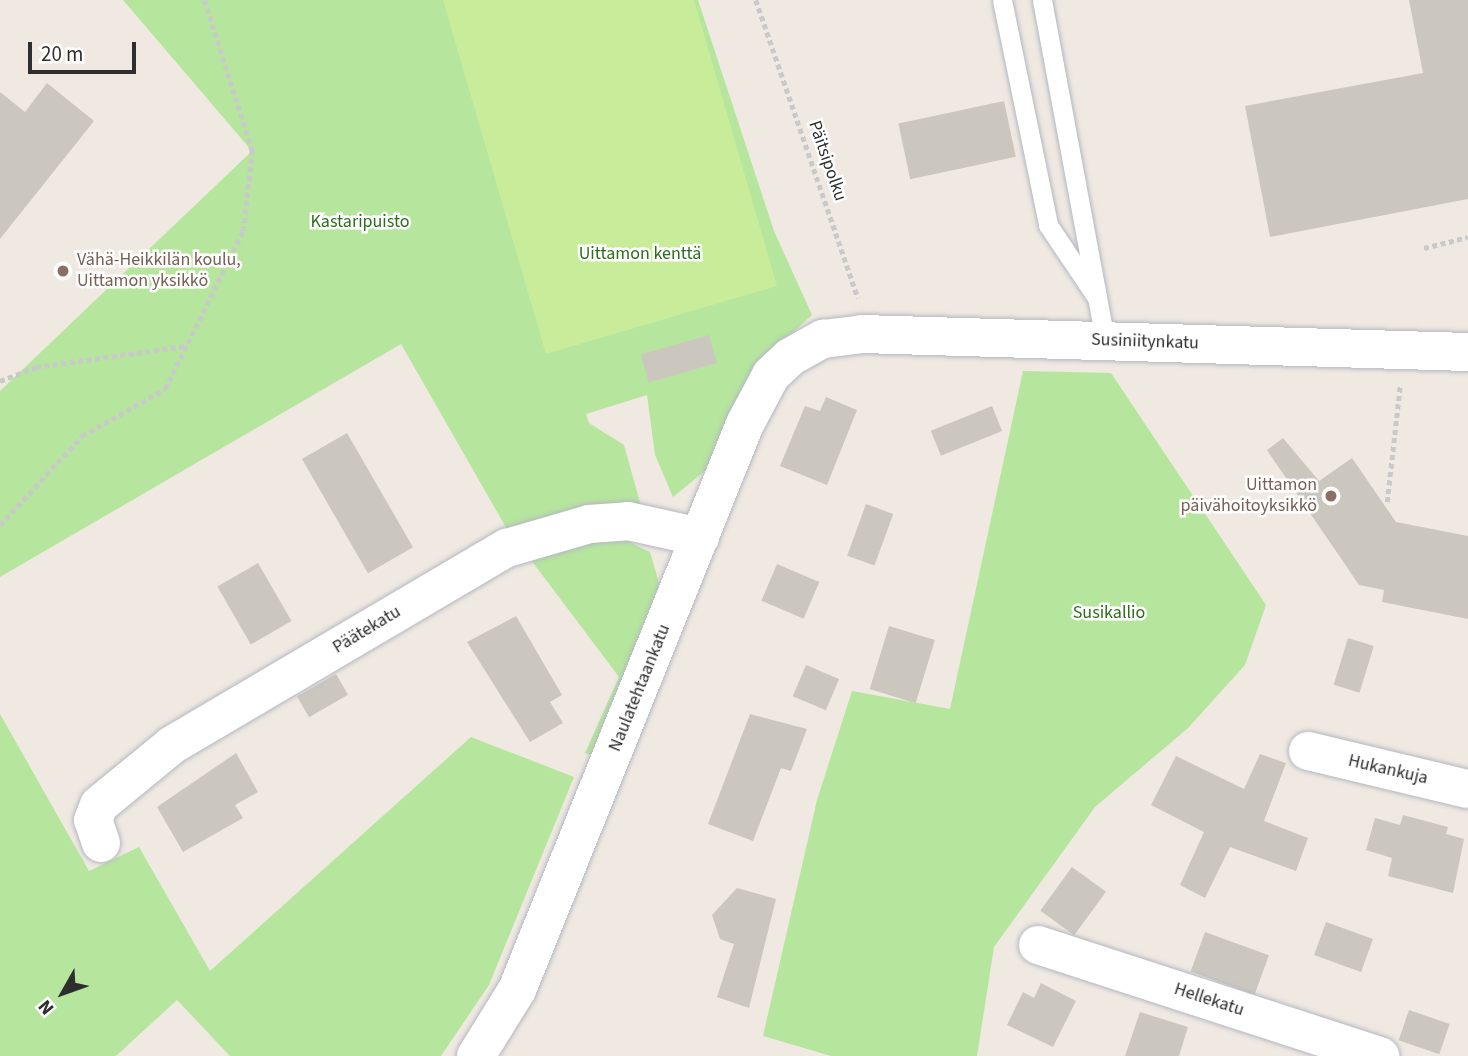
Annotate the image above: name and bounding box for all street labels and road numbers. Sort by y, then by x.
street label: Päitsipolku [803,118,851,204]
street label: Susiniitynkatu [1091,329,1199,355]
street label: Päätekatu [329,601,405,659]
street label: Naulatehtaankatu [605,621,675,755]
street label: Hukankuja [1346,750,1430,790]
street label: Hellekatu [1171,979,1247,1021]

